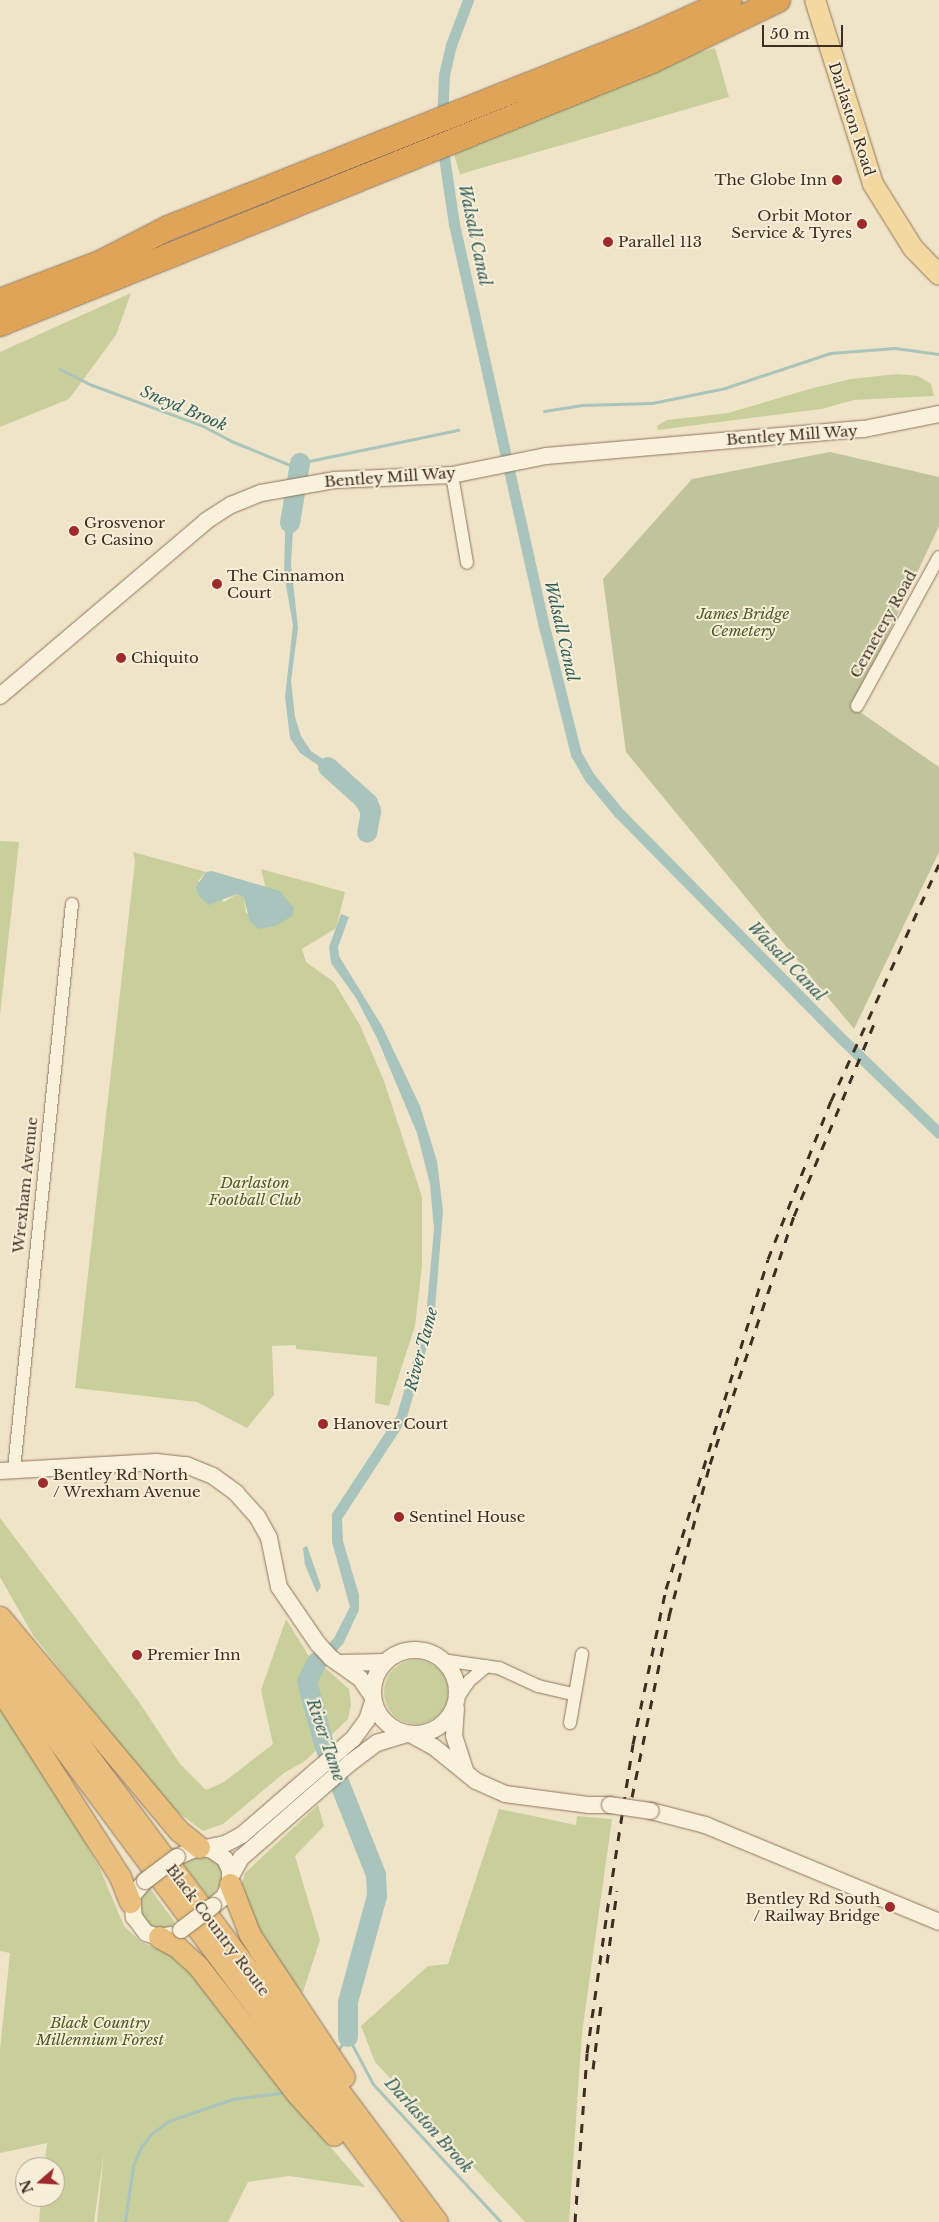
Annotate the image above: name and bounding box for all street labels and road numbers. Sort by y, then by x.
street label: Darlaston Road [825,60,879,178]
street label: Bentley Mill Way [725,421,859,449]
street label: Bentley Mill Way [323,463,457,491]
street label: Cemetery Road [846,567,920,681]
street label: Wrexham Avenue [9,1116,41,1254]
street label: Black Country Route [162,1860,274,2000]

